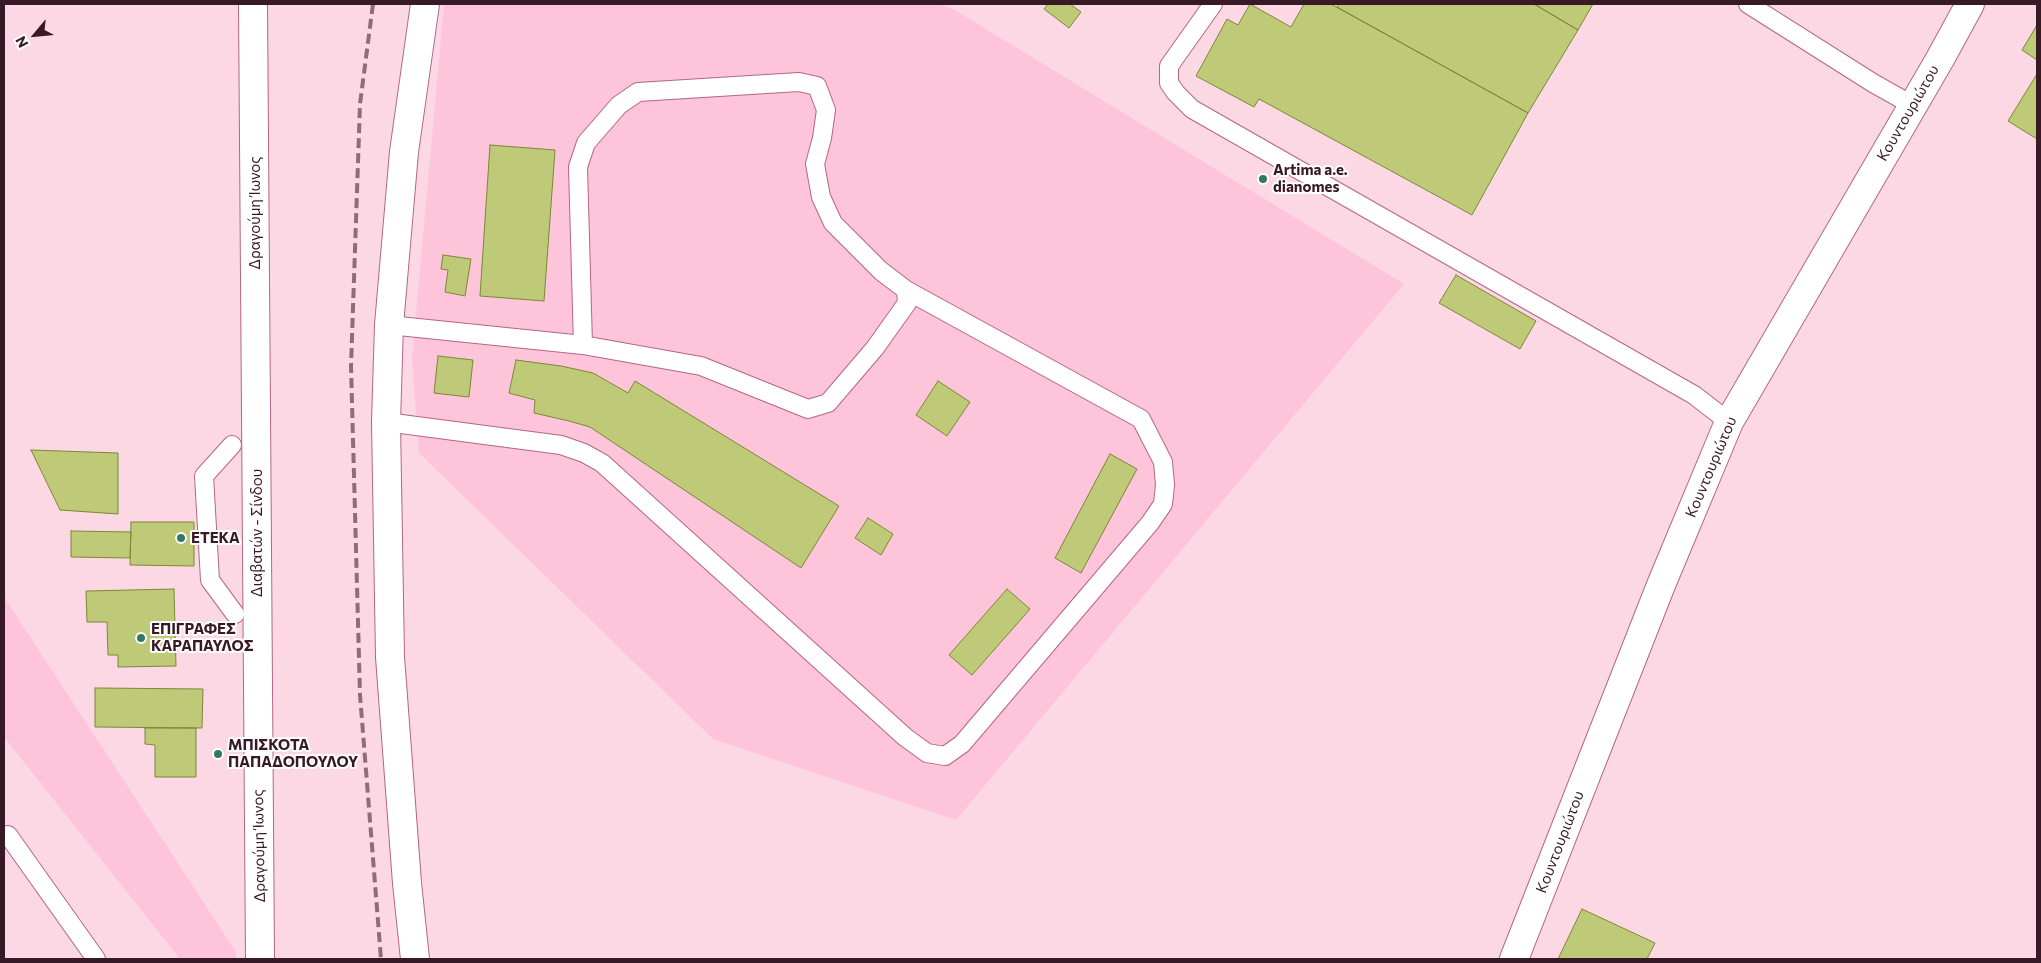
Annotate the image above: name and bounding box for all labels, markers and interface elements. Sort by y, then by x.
north arrow [10,10,60,60]
text: N [11,34,31,51]
street label: Κουντουριώτου [1873,62,1943,164]
street label: Δραγούμη Ίωνος [246,156,264,270]
place label: Artima a.e. dianomes [1273,161,1348,196]
marker: Artima a.e. dianomes [1257,173,1269,185]
street label: Κουντουριώτου [1682,414,1740,520]
street label: Διαβατών - Σίνδου [248,469,266,597]
place label: ΕΤΕΚΑ [191,529,240,547]
marker: ΕΤΕΚΑ [175,532,187,544]
place label: ΕΠΙΓΡΑΦΕΣ ΚΑΡΑΠΑΥΛΟΣ [151,620,254,655]
marker: ΕΠΙΓΡΑΦΕΣ ΚΑΡΑΠΑΥΛΟΣ [135,632,147,644]
place label: ΜΠΙΣΚΟΤΑ ΠΑΠΑΔΟΠΟΥΛΟΥ [228,736,358,771]
marker: ΜΠΙΣΚΟΤΑ ΠΑΠΑΔΟΠΟΥΛΟΥ [212,748,224,760]
street label: Κουντουριώτου [1532,788,1588,896]
street label: Δραγούμη Ίωνος [249,789,269,903]

